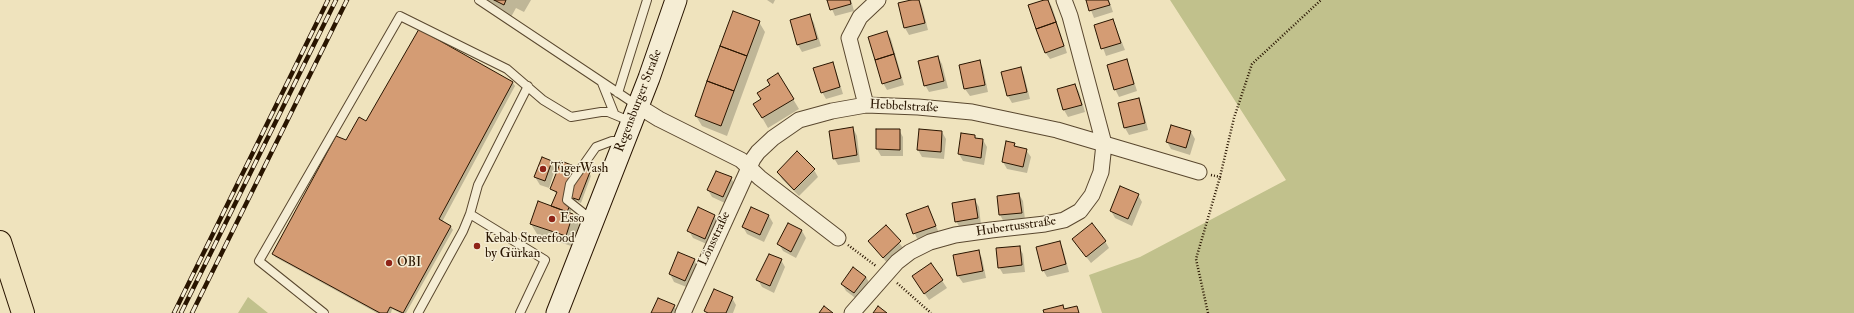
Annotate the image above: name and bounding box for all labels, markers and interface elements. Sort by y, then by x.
street label: Regensburger Straße [612,47,666,155]
street label: Hebbelstraße [869,97,939,117]
place label: TigerWash [551,161,608,177]
marker: TigerWash [538,164,548,174]
street label: Lönsstraße [696,209,734,269]
place label: Esso [560,211,585,227]
marker: Esso [547,214,557,224]
street label: Hubertusstraße [975,214,1057,240]
place label: Kebab Streetfood by Gürkan [485,231,575,262]
marker: Kebab Streetfood by Gürkan [472,241,482,251]
place label: OBI [397,255,421,271]
marker: OBI [384,258,394,268]

